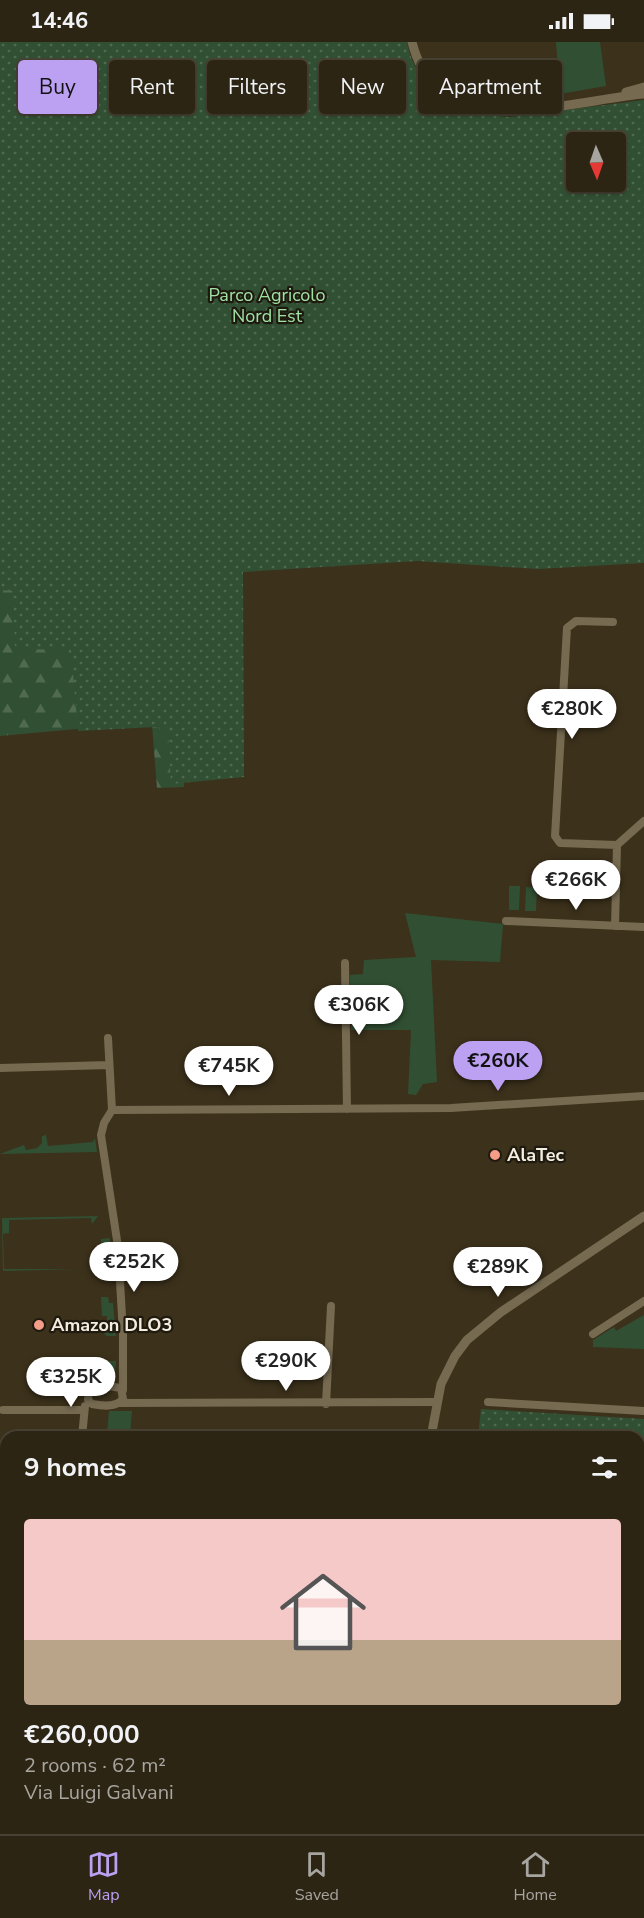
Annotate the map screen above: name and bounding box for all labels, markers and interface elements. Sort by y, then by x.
text: 14:46 [30,6,88,36]
chip: Buy [18,60,97,114]
chip: Rent [109,60,195,114]
chip: Filters [207,60,307,114]
chip: New [319,60,406,114]
chip: Apartment [418,60,562,114]
north arrow [566,132,626,192]
map controls [566,132,626,192]
park label: Parco Agricolo Nord Est [208,283,326,328]
pin: €280K [530,689,614,740]
text: €280K [541,695,603,722]
pin: €266K [534,860,618,911]
text: €266K [545,866,607,893]
pin: €306K [317,985,401,1036]
text: €306K [328,991,390,1018]
pin: €260K [456,1041,540,1092]
pin: €745K [187,1046,271,1097]
text: €260K [467,1047,529,1074]
text: €745K [198,1052,260,1079]
place label: AlaTec [507,1143,565,1167]
marker: AlaTec [488,1148,502,1162]
pin: €252K [92,1242,176,1293]
pin: €289K [456,1247,540,1298]
text: €252K [103,1248,165,1275]
text: €289K [467,1253,529,1280]
place label: Amazon DLO3 [51,1313,172,1337]
marker: Amazon DLO3 [32,1318,46,1332]
pin: €290K [244,1341,328,1392]
text: €290K [255,1347,317,1374]
pin: €325K [29,1357,113,1408]
text: €325K [40,1363,102,1390]
text: 9 homes [24,1450,126,1485]
icon: filters [588,1451,621,1484]
icon: home [269,1558,377,1666]
text: €260,000 [24,1717,140,1752]
text: 2 rooms · 62 m² [24,1752,166,1779]
text: Via Luigi Galvani [24,1779,174,1806]
tab: Map [87,1848,120,1906]
tab: Saved [295,1848,339,1906]
tab: Home [513,1848,557,1906]

